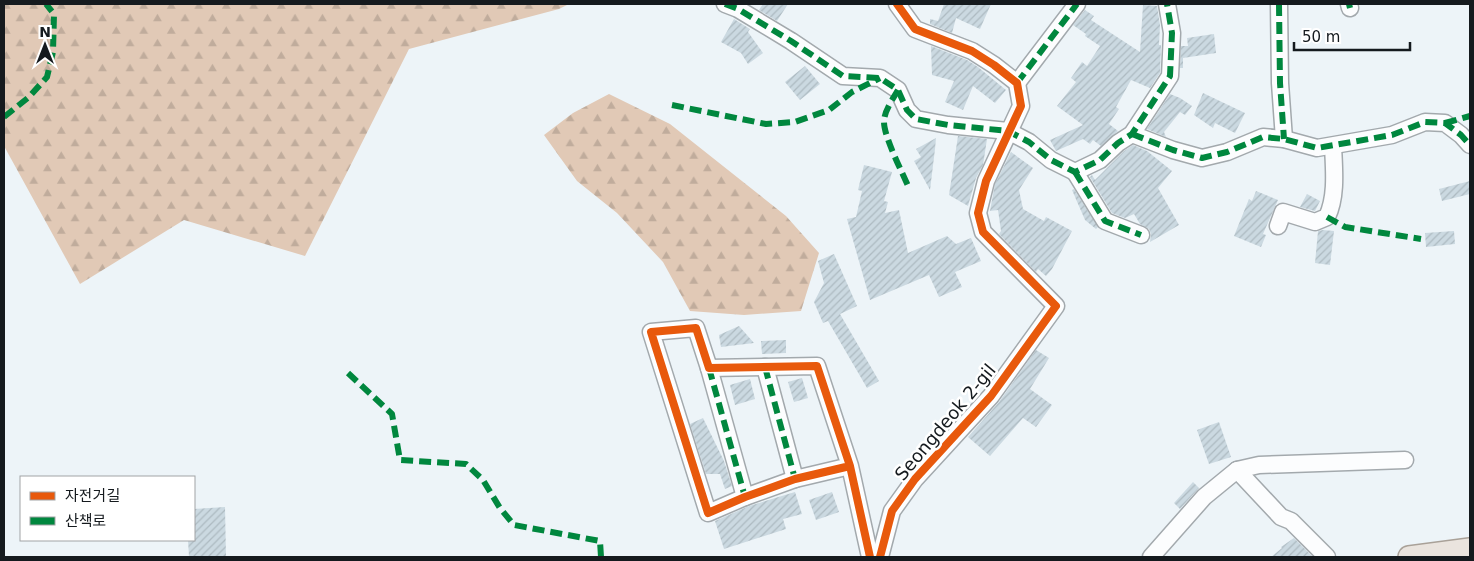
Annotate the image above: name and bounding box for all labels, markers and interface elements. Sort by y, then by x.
north arrow [20,20,70,70]
scale bar [1294,20,1410,52]
text: N [39,24,51,40]
text: 50 m [1302,28,1340,46]
street label: Seongdeok 2-gil [890,360,1000,484]
legend [20,476,195,541]
text: 자전거길 [65,487,120,505]
text: 산책로 [65,512,106,530]

